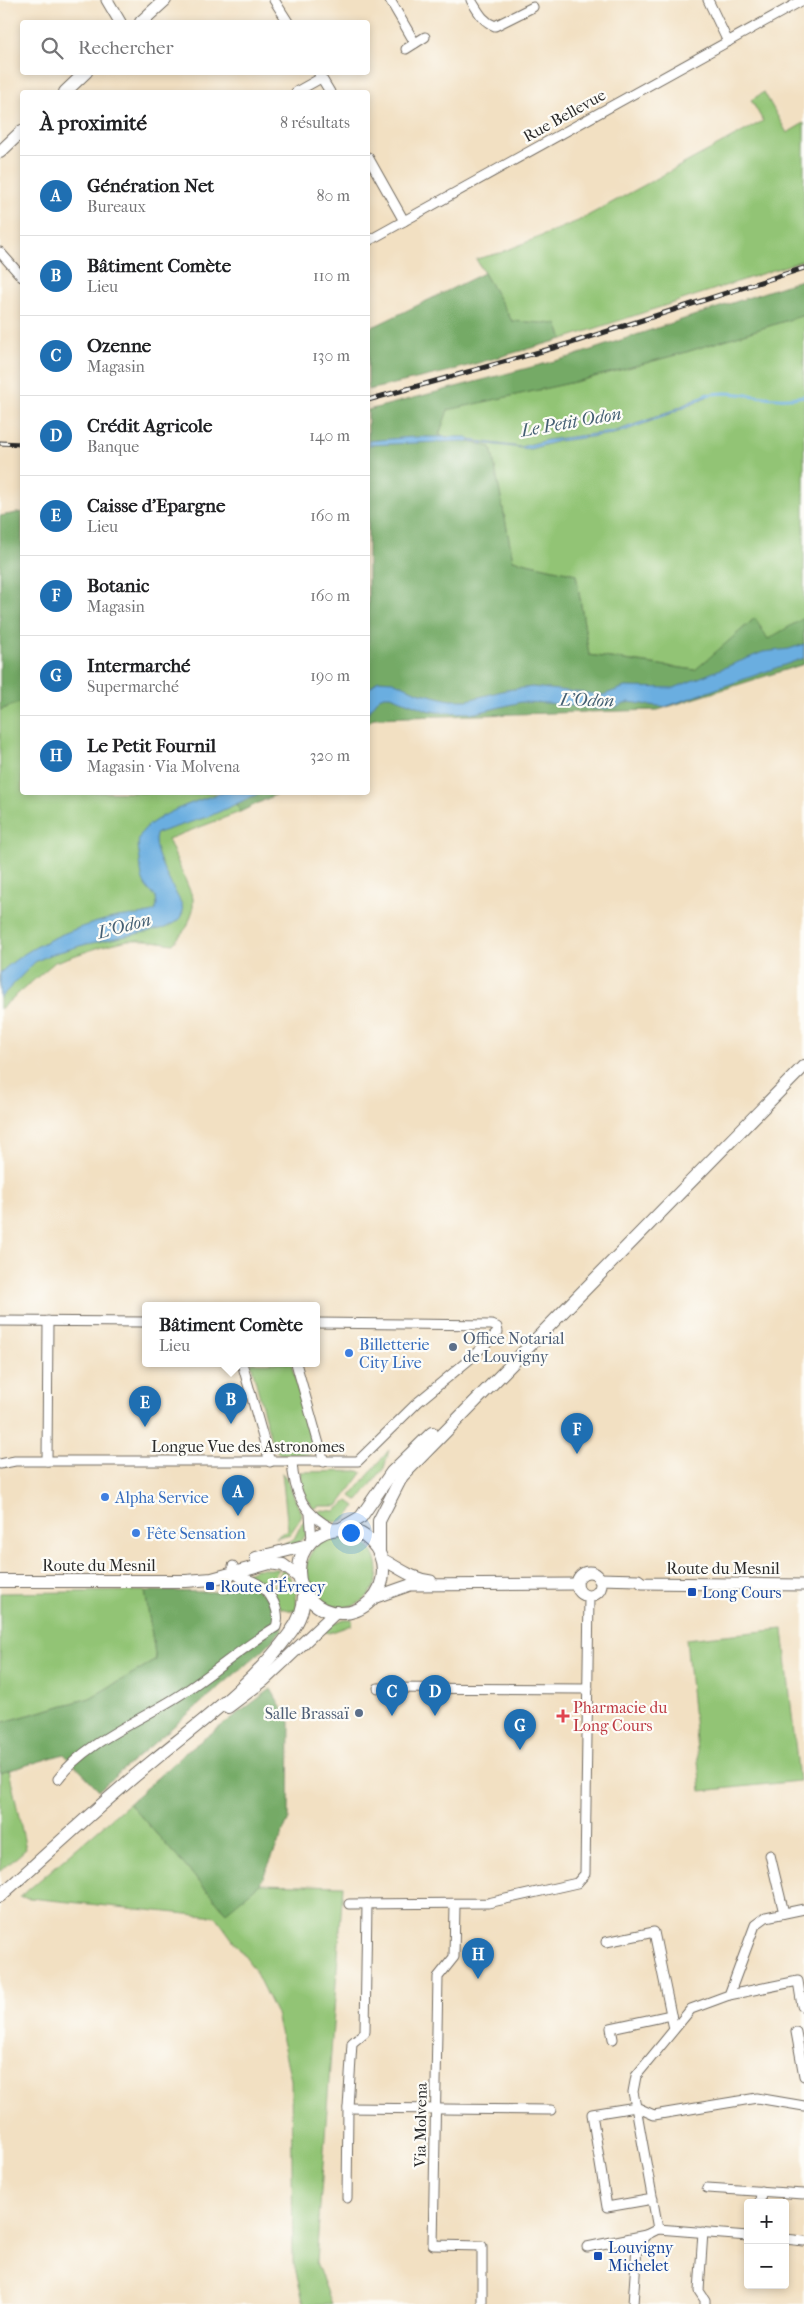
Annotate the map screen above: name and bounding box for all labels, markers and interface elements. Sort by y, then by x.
search box [20,20,370,75]
icon: search [38,34,66,62]
text: Rechercher [78,37,174,59]
street label: Rue Bellevue [520,85,609,146]
text: À proximité [40,111,147,135]
text: 8 résultats [280,113,350,132]
text: Génération Net [87,175,214,197]
text: A [51,186,61,205]
text: 80 m [316,186,350,205]
text: Bureaux [87,197,146,216]
text: Bâtiment Comète [87,255,231,277]
text: B [51,266,61,285]
text: 110 m [313,266,350,285]
text: Lieu [87,277,118,296]
text: Ozenne [87,335,151,357]
text: C [51,346,61,365]
text: 130 m [312,346,350,365]
text: Magasin [87,357,145,376]
water label: Le Petit Odon [517,403,623,442]
text: Crédit Agricole [87,415,212,437]
text: D [50,426,62,445]
text: 140 m [309,426,350,445]
text: Banque [87,437,139,456]
text: Caisse d'Epargne [87,495,225,517]
text: E [51,506,61,525]
text: 160 m [310,506,350,525]
text: Lieu [87,517,118,536]
text: Botanic [87,575,149,597]
text: F [52,586,60,605]
text: 160 m [310,586,350,605]
text: Magasin [87,597,145,616]
text: Intermarché [87,655,190,677]
text: G [50,666,62,685]
text: 190 m [310,666,350,685]
text: Supermarché [87,677,179,696]
water label: L'Odon [558,689,614,711]
text: Le Petit Fournil [87,735,216,757]
text: H [50,746,62,765]
text: 320 m [310,746,350,765]
text: Magasin · Via Molvena [87,757,240,776]
water label: L'Odon [93,909,153,944]
popup [142,1302,320,1367]
text: Bâtiment Comète [159,1314,303,1336]
place label: Office Notarial de Louvigny [463,1329,565,1366]
place label: Billetterie City Live [359,1335,430,1372]
text: Lieu [159,1336,190,1355]
marker: Office Notarial de Louvigny [447,1341,459,1353]
marker: Billetterie City Live [343,1347,355,1359]
pin: B [215,1383,247,1424]
pin: E [129,1386,161,1427]
pin: F [561,1413,593,1454]
street label: Longue Vue des Astronomes [151,1437,345,1456]
pin: A [222,1475,254,1516]
place label: Alpha Service [114,1488,209,1507]
marker: Alpha Service [99,1491,111,1503]
your location [338,1520,364,1546]
place label: Fête Sensation [146,1524,247,1543]
marker: Fête Sensation [130,1527,142,1539]
street label: Route du Mesnil [42,1556,156,1575]
street label: Route du Mesnil [666,1559,780,1578]
place label: Route d'Évrecy [220,1576,326,1596]
marker: Route d'Évrecy [204,1580,216,1592]
place label: Long Cours [702,1583,782,1602]
marker: Long Cours [686,1586,698,1598]
pin: C [376,1675,408,1716]
pin: D [419,1675,451,1716]
place label: Pharmacie du Long Cours [573,1698,667,1735]
place label: Salle Brassaï [265,1704,349,1723]
marker: Salle Brassaï [353,1707,365,1719]
pin: G [504,1709,536,1750]
marker: Pharmacie du Long Cours [557,1710,569,1722]
pin: H [462,1938,494,1979]
street label: Via Molvena [410,2082,431,2169]
map controls [744,2199,789,2289]
button: + [744,2199,789,2244]
place label: Louvigny Michelet [608,2238,674,2275]
button: − [744,2244,789,2289]
marker: Louvigny Michelet [592,2250,604,2262]

